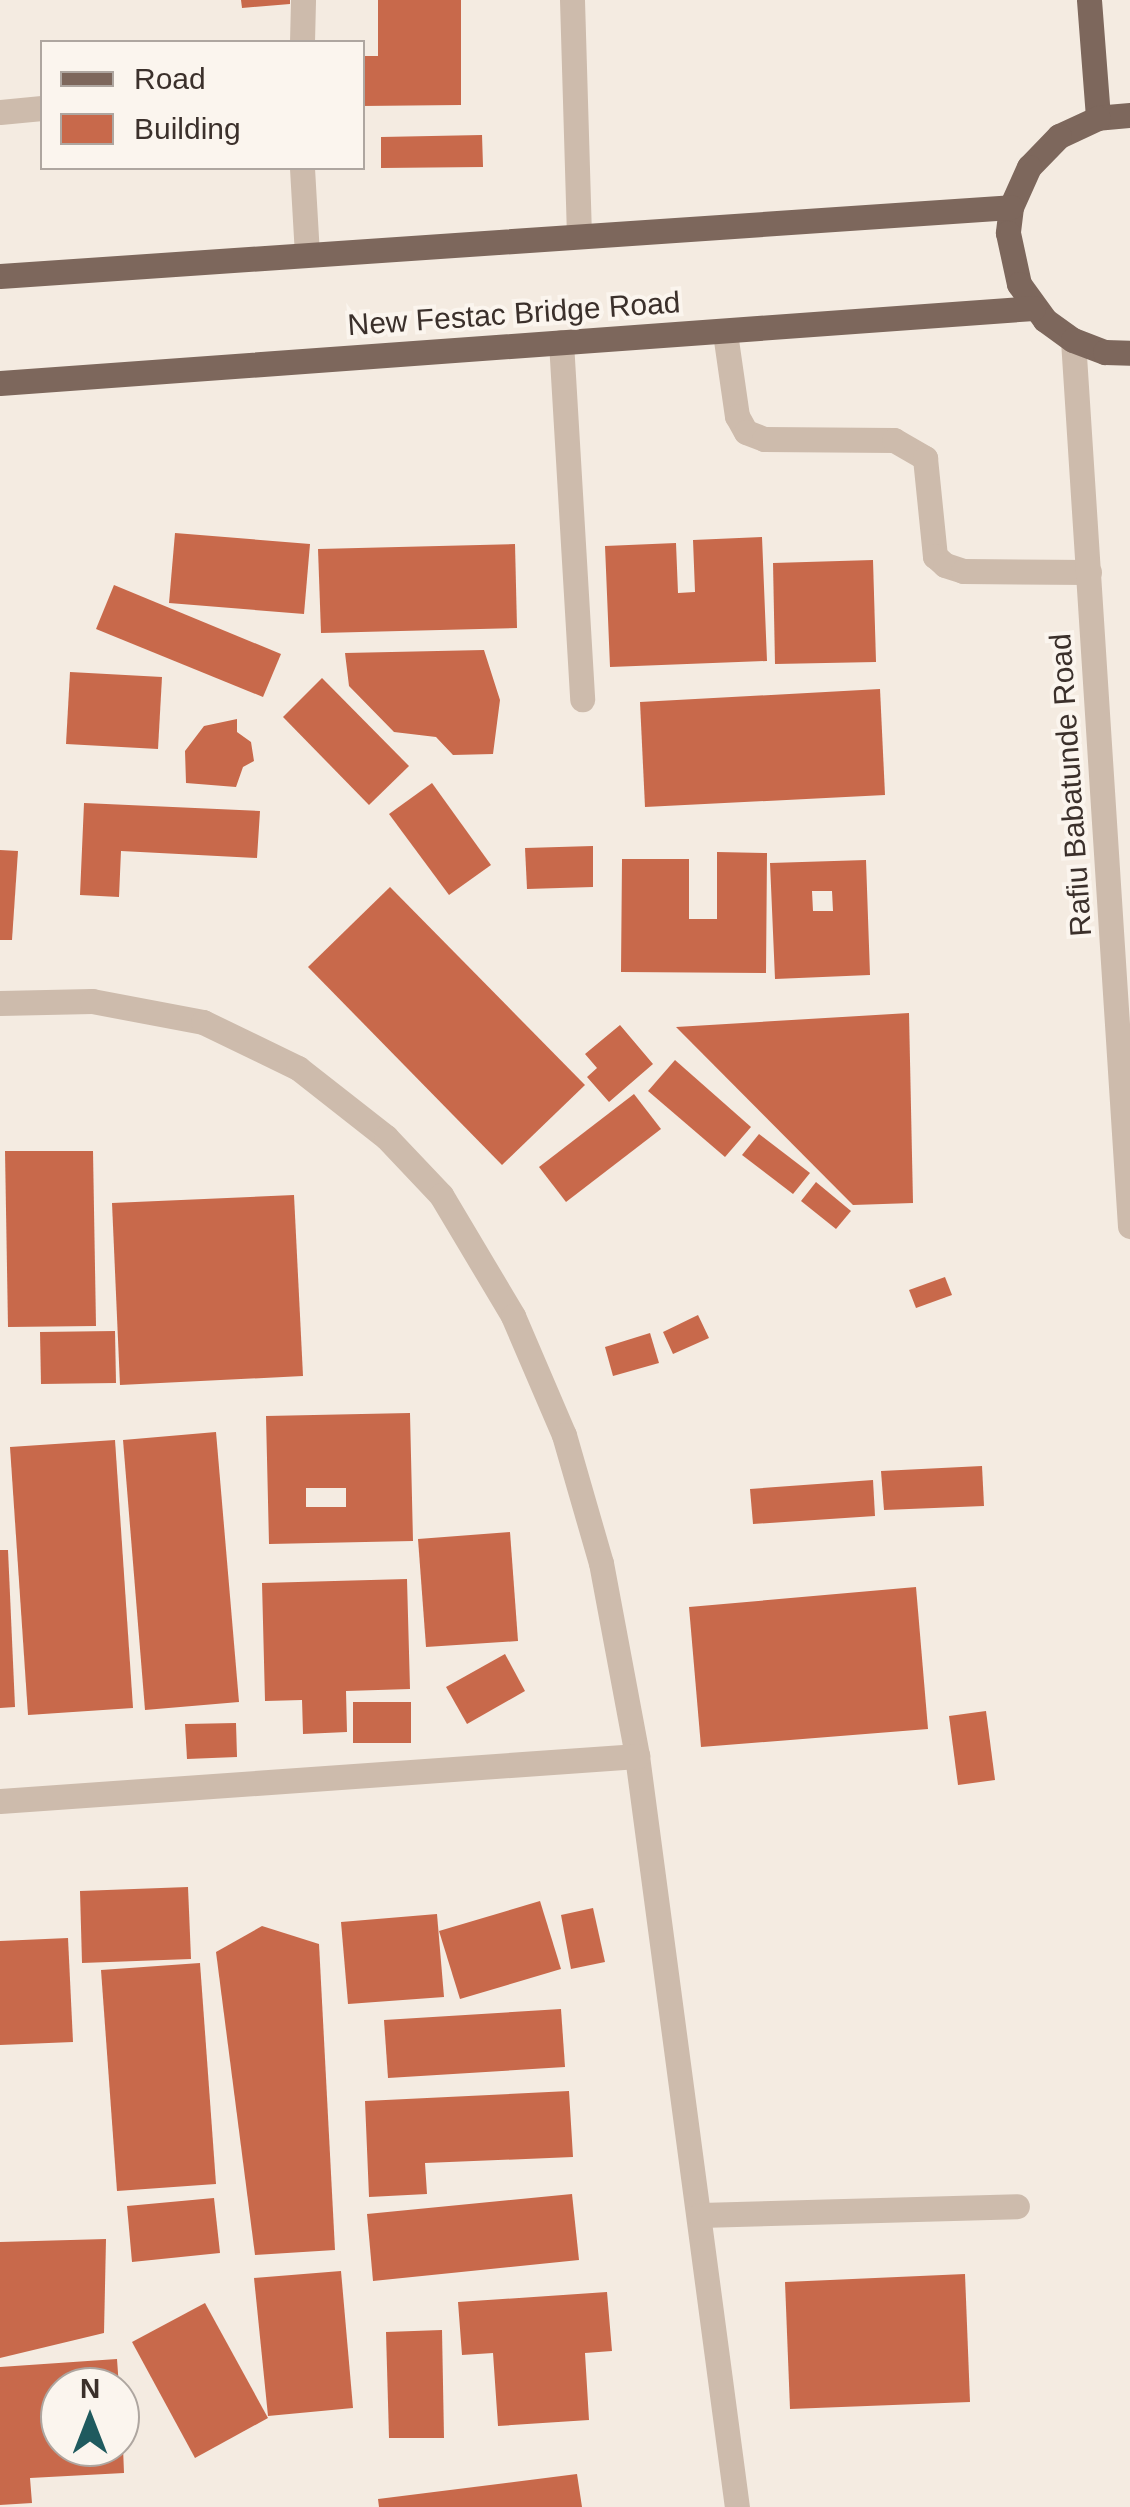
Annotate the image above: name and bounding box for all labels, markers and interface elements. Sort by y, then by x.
legend [40,40,365,170]
text: Road [134,62,206,95]
text: Building [134,112,241,145]
street label: New Festac Bridge Road [346,284,682,344]
street label: Rafiu Babatunde Road [1042,632,1100,938]
north arrow [40,2367,140,2467]
text: N [80,2373,100,2404]

